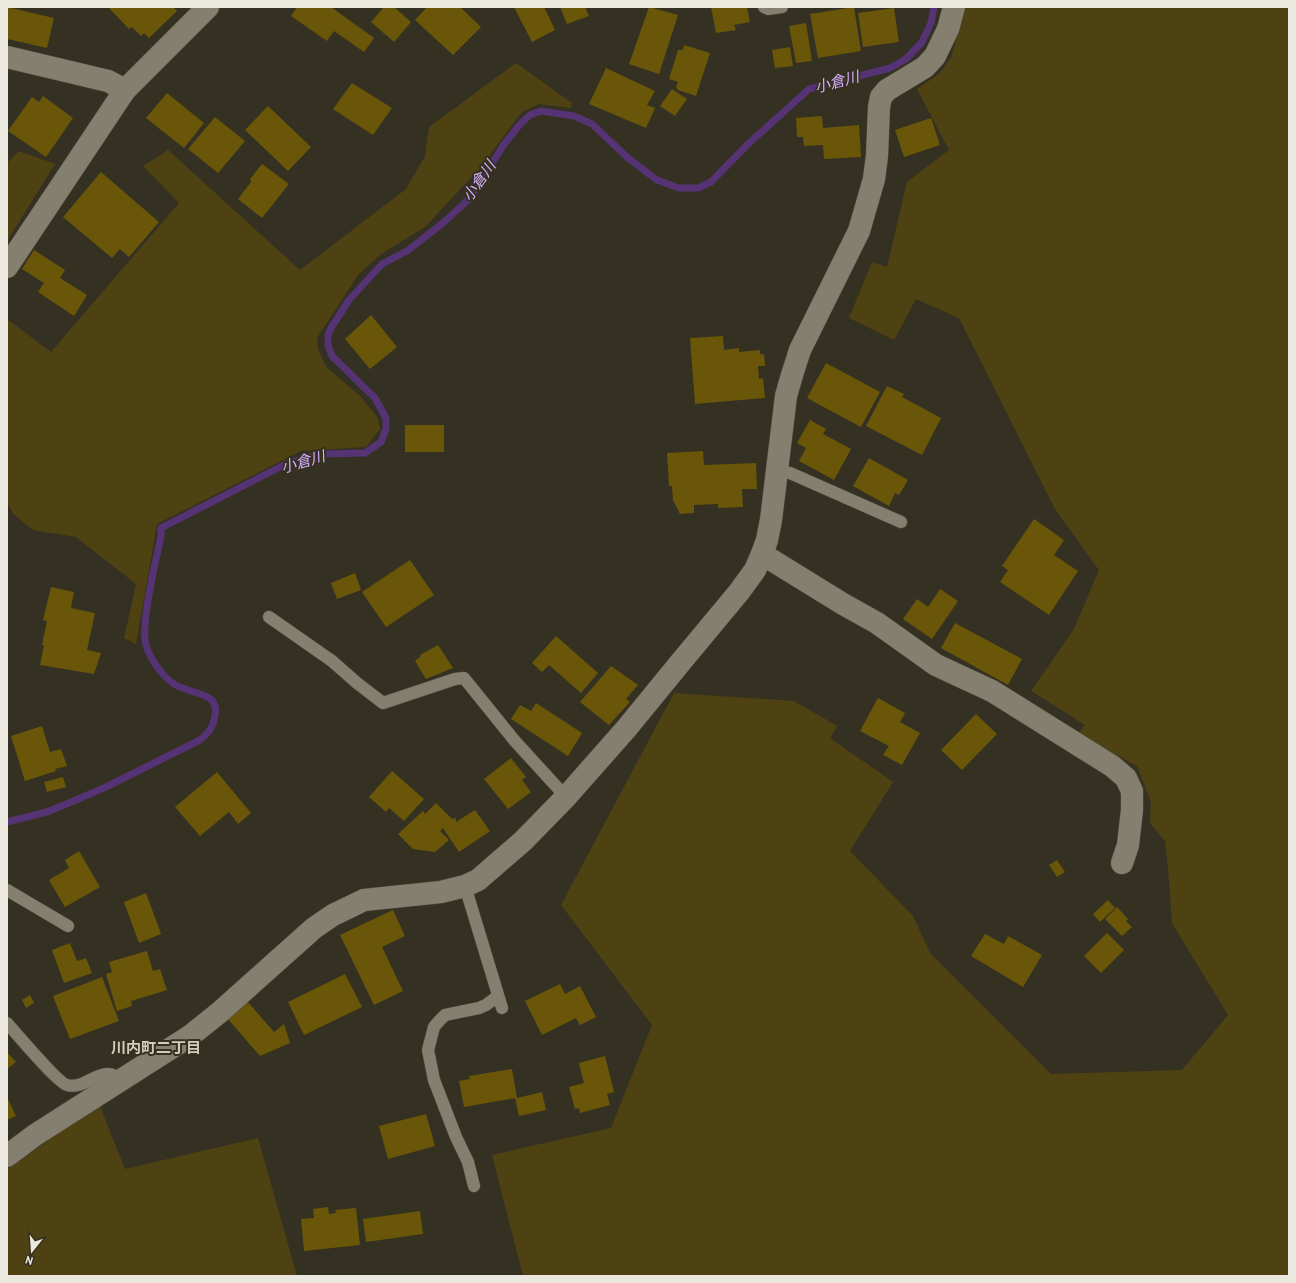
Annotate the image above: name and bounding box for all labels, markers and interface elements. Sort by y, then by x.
water label: 小倉川 [813,66,863,97]
water label: 小倉川 [458,155,500,205]
water label: 小倉川 [279,446,329,477]
district label: 川内町二丁目 [111,1038,201,1057]
north arrow [12,1231,52,1271]
text: N [24,1253,35,1268]

